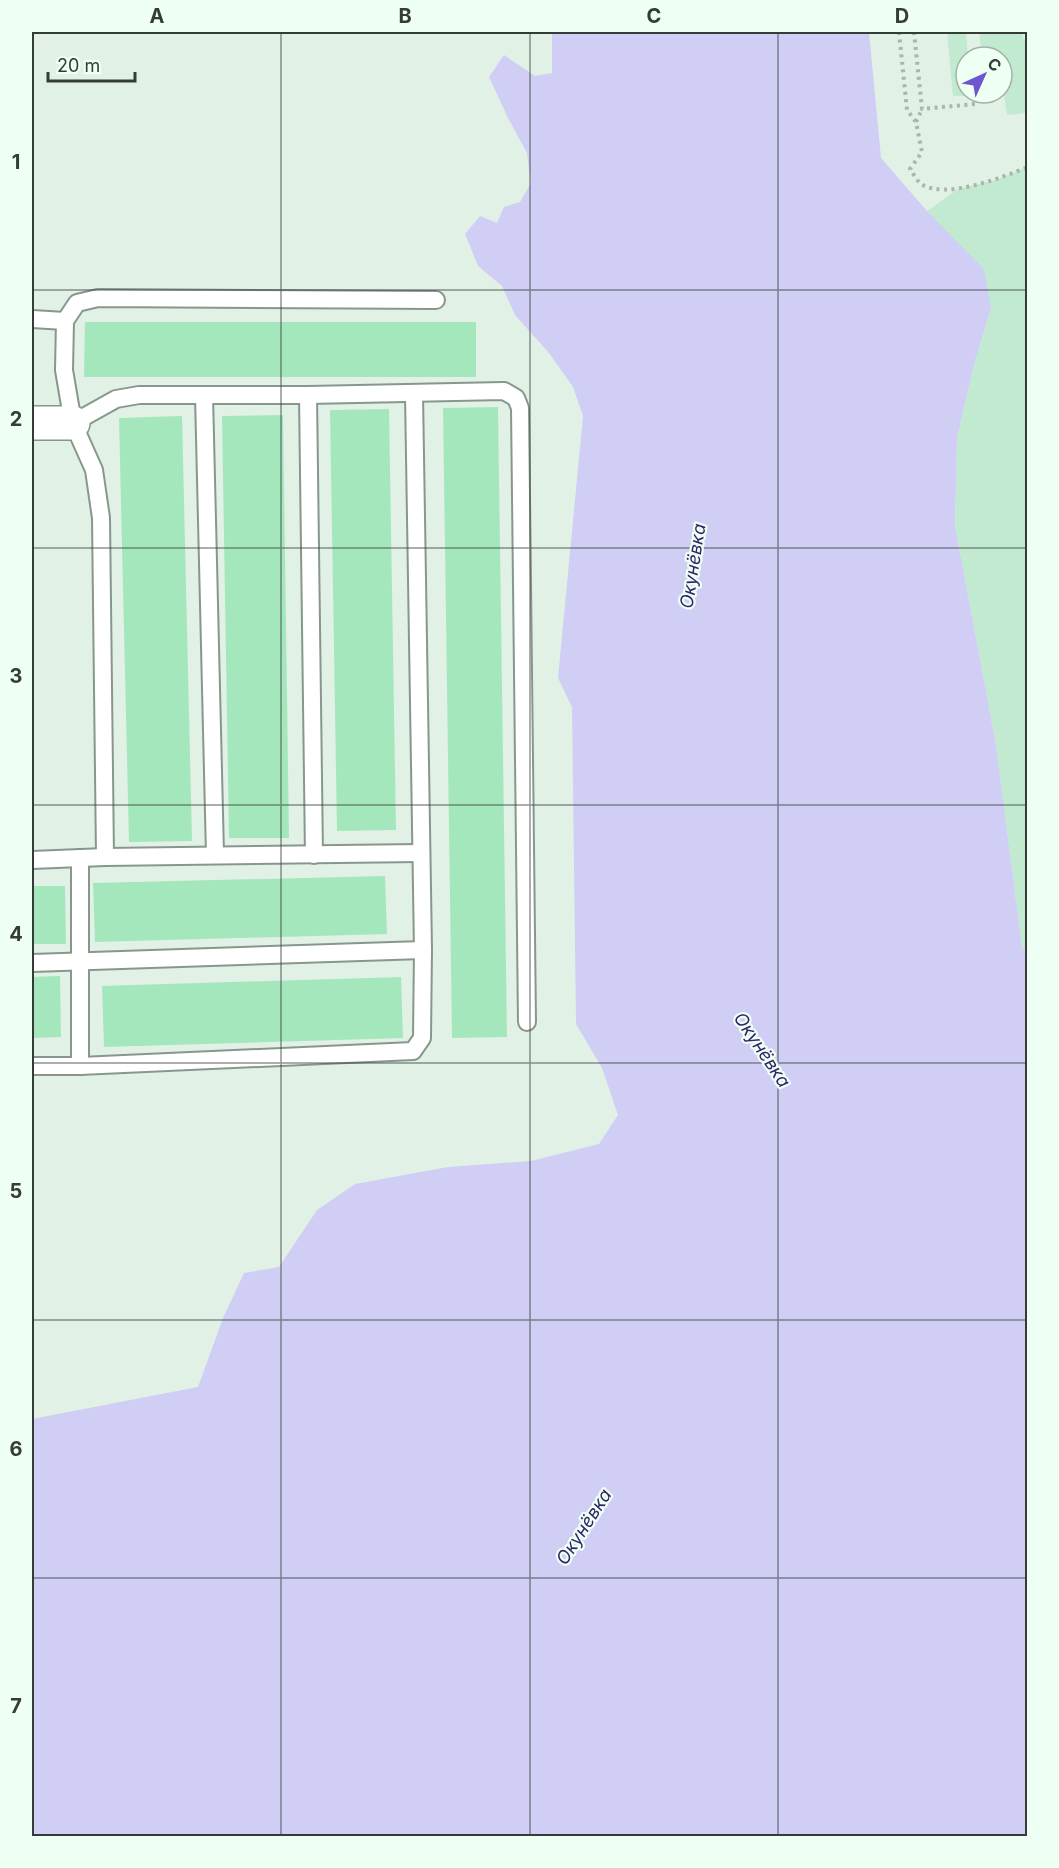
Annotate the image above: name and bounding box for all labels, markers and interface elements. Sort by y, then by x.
text: A [150,4,165,28]
text: B [398,4,412,28]
text: C [647,4,661,28]
text: D [895,4,909,28]
scale bar [48,45,135,83]
north arrow [954,45,1014,105]
text: С [983,53,1006,76]
text: 20 m [57,55,100,76]
text: 1 [12,150,20,174]
text: 2 [10,407,22,431]
water label: Окунёвка [675,522,710,610]
text: 3 [10,664,22,688]
text: 4 [9,922,23,946]
water label: Окунёвка [730,1008,795,1091]
text: 5 [10,1179,22,1203]
text: 6 [10,1437,23,1461]
water label: Окунёвка [551,1485,616,1568]
text: 7 [10,1694,22,1718]

